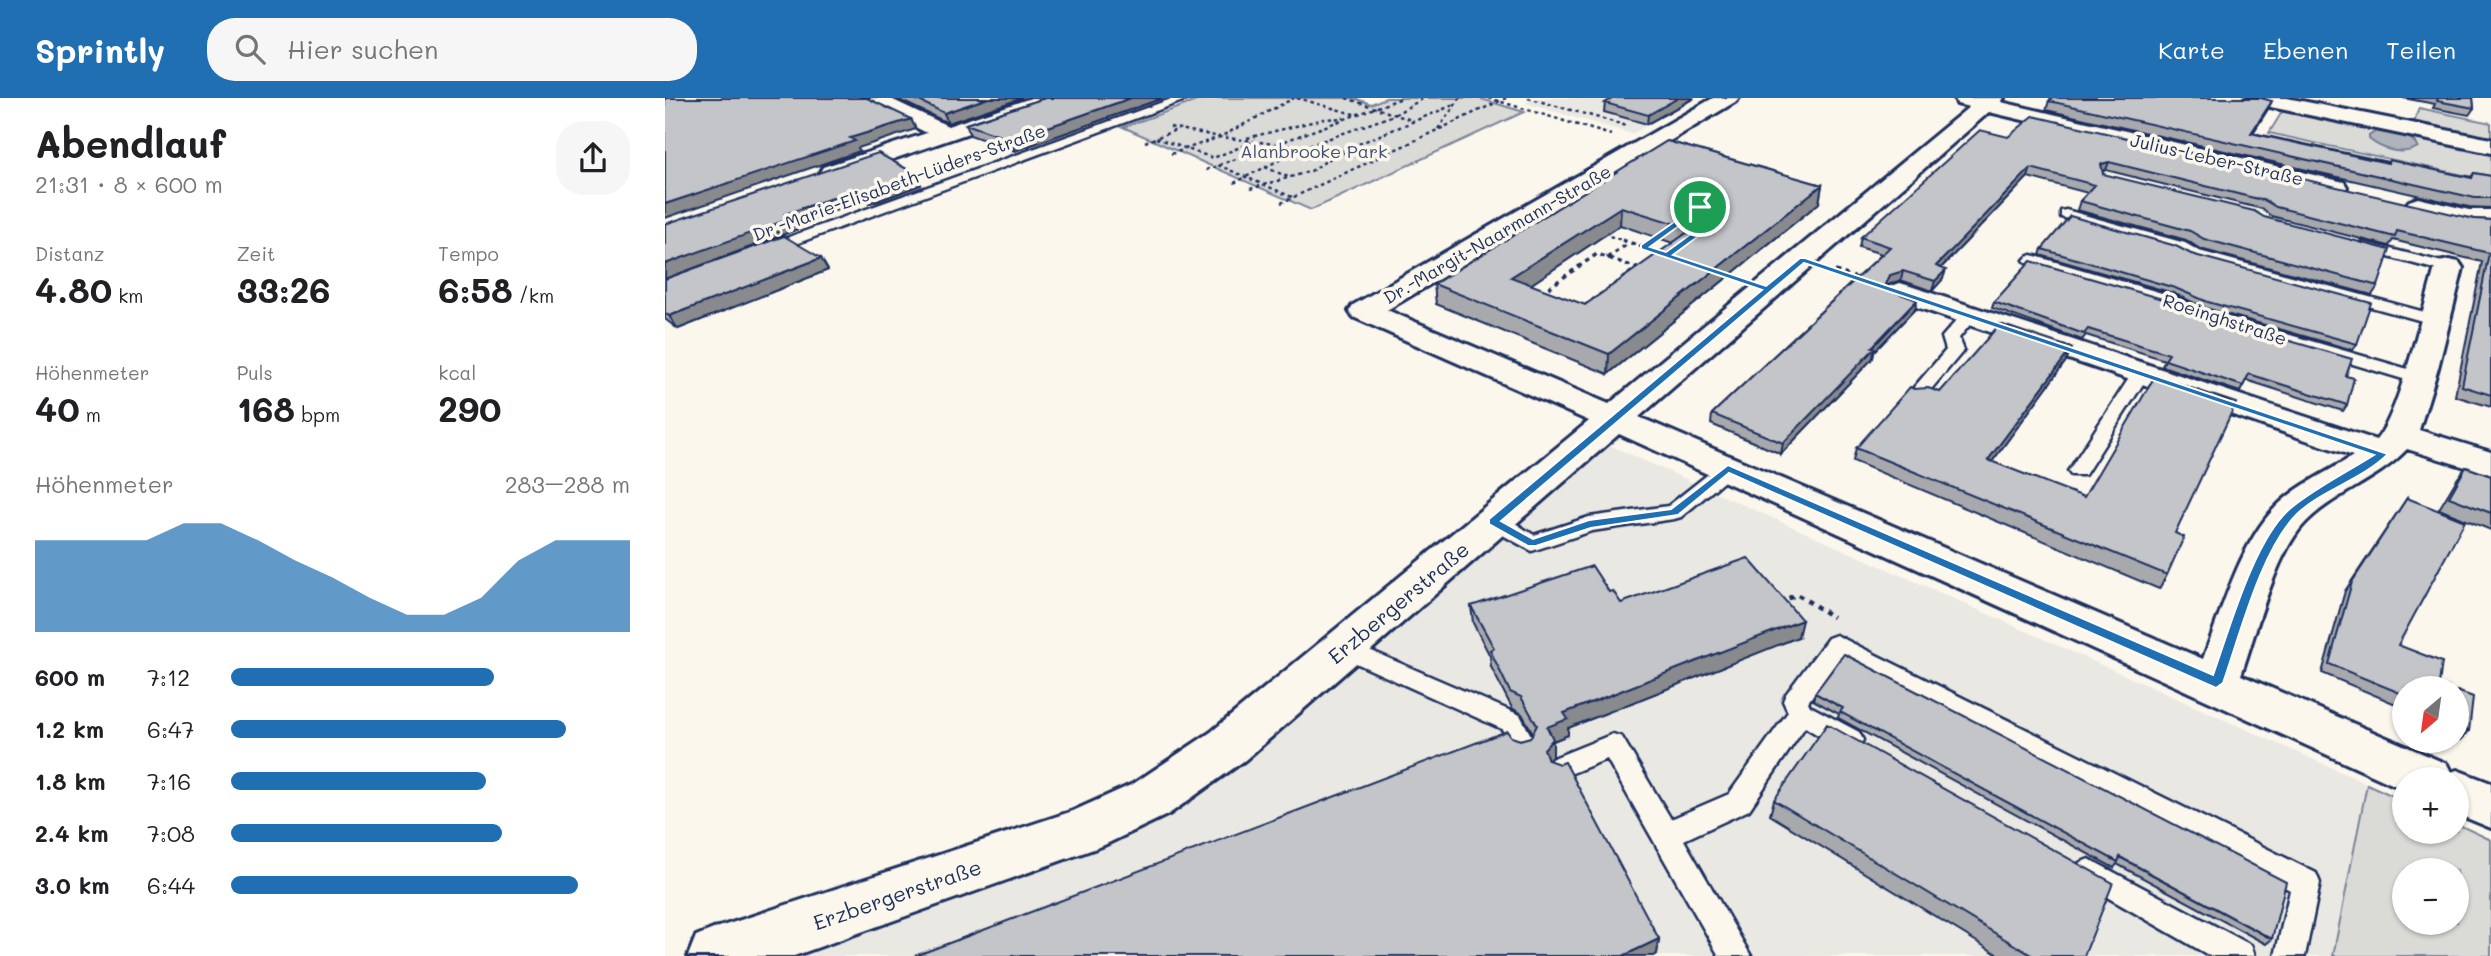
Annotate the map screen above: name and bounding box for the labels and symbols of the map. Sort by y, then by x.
street label: Dr.-Marie-Elisabeth-Lüders-Straße [749,118,1049,246]
street label: Julius-Leber-Straße [2128,127,2306,191]
park label: Alanbrooke Park [1240,139,1388,163]
street label: Dr.-Margit-Naarmann-Straße [1379,159,1615,309]
pin [1670,177,1730,237]
street label: Roeinghstraße [2160,288,2290,350]
street label: Erzbergerstraße [1322,535,1474,669]
north arrow [2392,676,2469,752]
street label: Erzbergerstraße [809,853,985,935]

